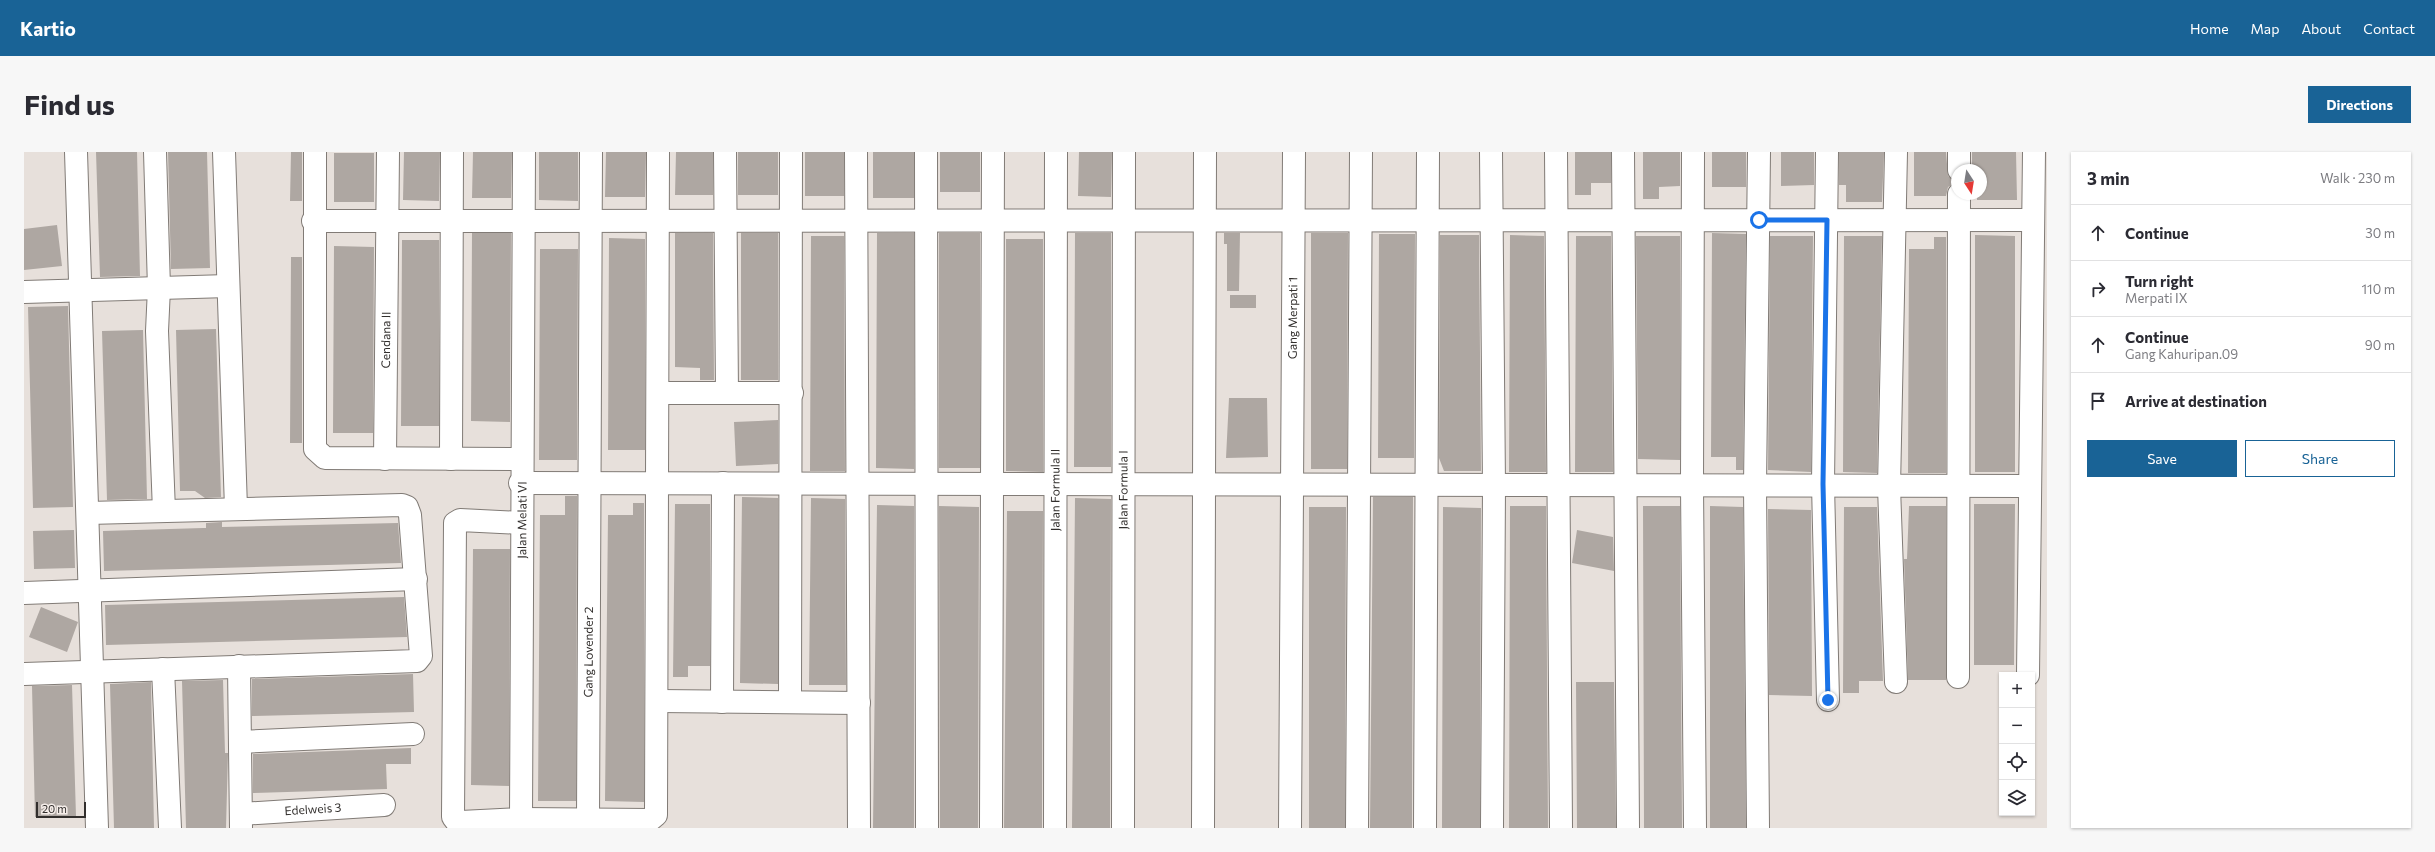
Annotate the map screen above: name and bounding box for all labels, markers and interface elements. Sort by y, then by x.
text: Kartio [20,17,76,40]
text: Home [2190,20,2229,37]
text: Map [2251,20,2279,37]
text: About [2301,20,2341,37]
text: Contact [2363,20,2415,37]
button: Directions [2308,86,2411,123]
text: Find us [24,87,115,121]
north arrow [1951,164,1987,200]
text: 3 min [2087,168,2130,189]
text: Walk · 230 m [2320,170,2395,186]
route start [1750,211,1768,229]
icon: ahead [2087,222,2109,244]
text: Continue [2125,224,2189,242]
text: 30 m [2365,225,2395,241]
text: Turn right [2125,272,2194,290]
street label: Gang Merpati 1 [1285,277,1299,359]
icon: right [2087,278,2109,300]
text: 110 m [2362,281,2395,297]
text: Merpati IX [2125,290,2188,306]
street label: Cendana II [378,311,392,369]
text: Continue [2125,328,2189,346]
icon: ahead [2087,334,2109,356]
text: 90 m [2365,337,2395,353]
text: Gang Kahuripan.09 [2125,346,2238,362]
icon: arrive [2087,390,2109,412]
text: Arrive at destination [2125,392,2267,410]
button: Save [2087,440,2237,477]
button: Share [2245,440,2395,477]
street label: Jalan Formula II [1047,449,1062,531]
street label: Jalan Formula I [1115,450,1130,530]
street label: Jalan Melati VI [514,481,529,559]
street label: Gang Lovender 2 [581,606,595,697]
map controls [1999,672,2035,816]
button: + [1999,672,2035,708]
route end [1819,691,1837,709]
button: − [1999,708,2035,744]
button: locate [1999,744,2035,780]
button: layers [1999,780,2035,816]
scale bar [36,800,86,819]
street label: Edelweis 3 [284,800,342,817]
text: 20 m [42,802,67,815]

